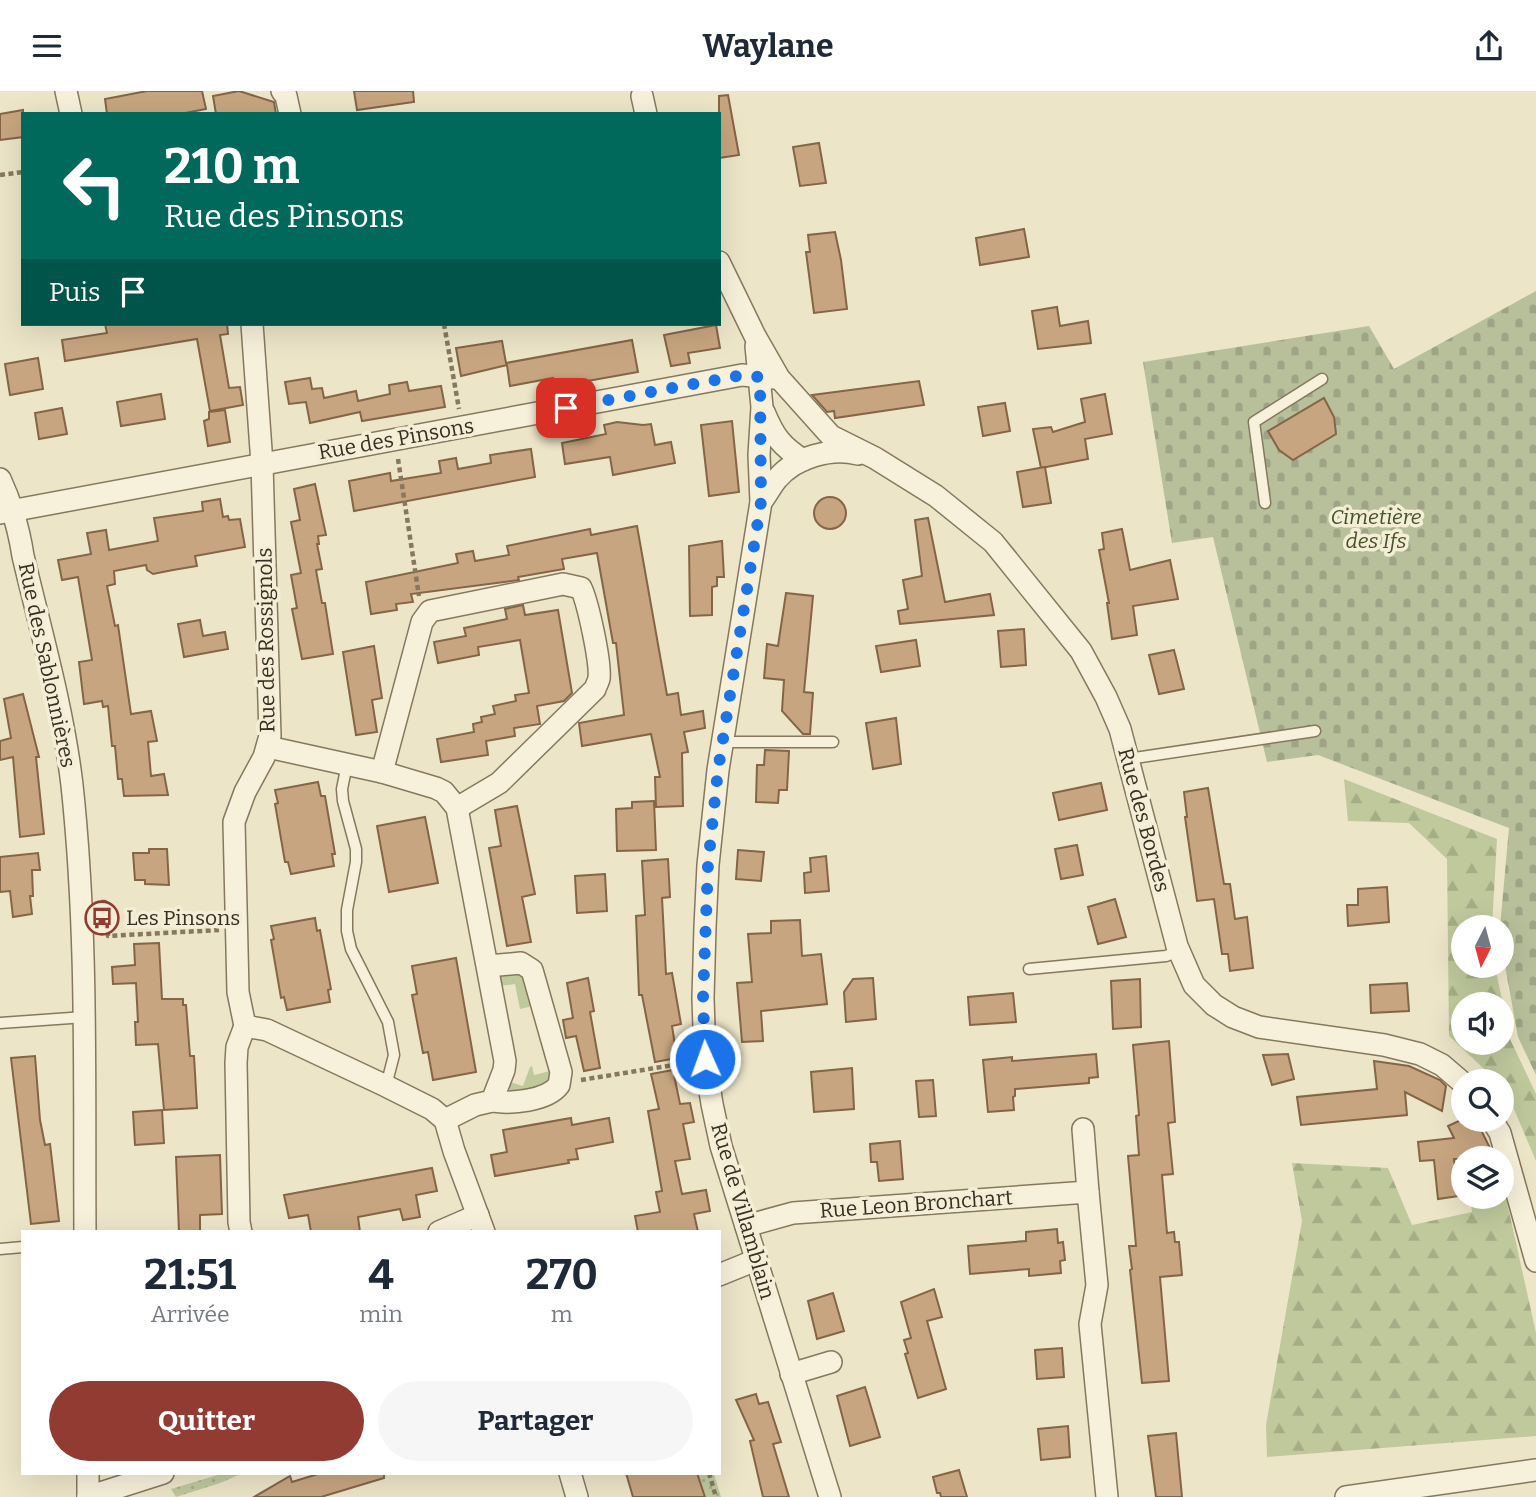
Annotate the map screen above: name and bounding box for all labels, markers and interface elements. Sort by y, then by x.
icon: menu [28,27,66,65]
text: Waylane [702,27,834,65]
icon: share [1470,27,1508,65]
text: 210 m [164,137,299,196]
icon: left [49,140,140,231]
text: Rue des Pinsons [164,197,404,235]
icon: arrive [114,273,152,311]
text: Puis [49,277,100,308]
pin [536,378,596,438]
icon: arrive [547,389,585,427]
street label: Rue des Pinsons [316,413,476,465]
park label: Cimetière des Ifs [1331,504,1422,554]
street label: Rue des Rossignols [251,547,281,733]
street label: Rue des Sablonnières [13,560,81,770]
street label: Rue des Bordes [1112,745,1176,895]
bus stop icon: Les Pinsons [83,899,121,937]
place label: Les Pinsons [126,905,240,931]
north arrow [1451,915,1514,978]
map controls [1451,915,1514,1209]
button: sound [1451,992,1514,1055]
position arrow [668,1022,742,1096]
button: search [1451,1069,1514,1132]
street label: Rue de Villamblain [705,1120,781,1302]
button: layers [1451,1146,1514,1209]
street label: Rue Leon Bronchart [818,1184,1014,1224]
text: 21:51 [144,1250,236,1300]
text: 4 [368,1250,394,1300]
text: 270 [526,1250,598,1300]
text: Arrivée [151,1300,230,1328]
text: min [359,1300,403,1328]
text: m [551,1300,573,1328]
button: Quitter [49,1381,364,1461]
button: Partager [378,1381,693,1461]

